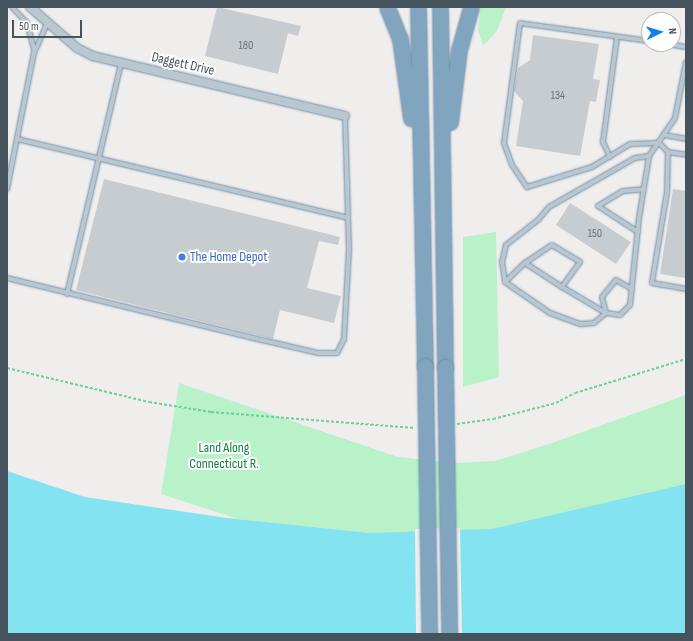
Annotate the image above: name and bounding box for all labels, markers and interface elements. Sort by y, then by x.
scale bar [14,12,84,38]
north arrow [641,12,681,52]
text: 50 m [19,19,39,34]
text: N [666,28,679,34]
house number: 180 [239,39,253,53]
street label: Daggett Drive [150,49,216,79]
house number: 134 [551,89,565,103]
house number: 150 [588,227,602,241]
place label: The Home Depot [190,249,268,265]
marker: The Home Depot [177,252,187,262]
park label: Land Along Connecticut R. [189,440,259,472]

